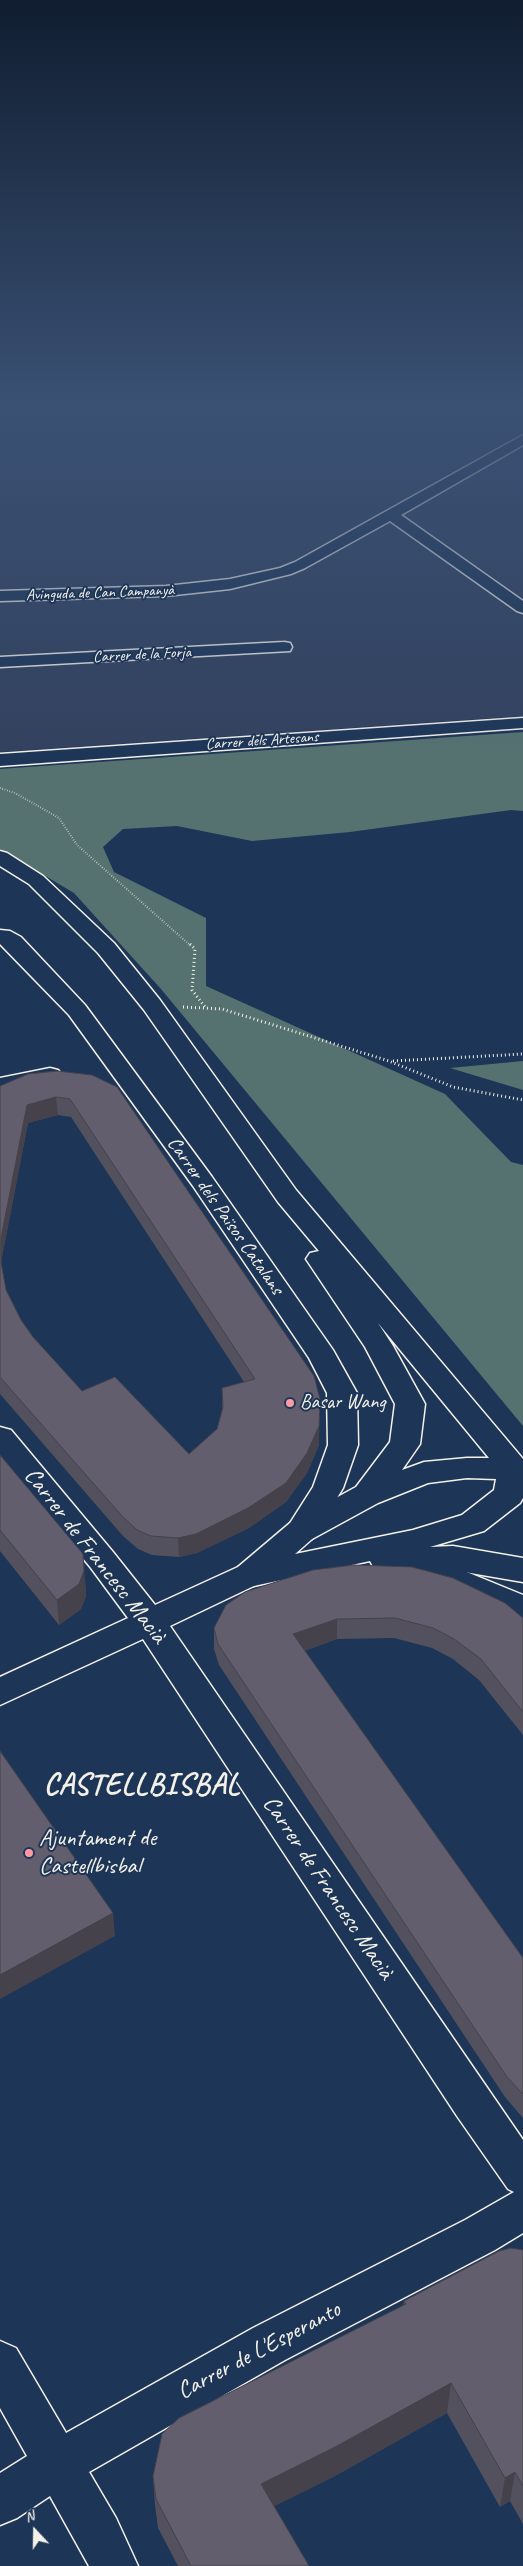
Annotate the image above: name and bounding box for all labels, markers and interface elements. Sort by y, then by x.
street label: Avinguda de Can Campanyà [25,581,175,605]
street label: Carrer de la Forja [93,643,191,667]
street label: Carrer dels Artesans [205,727,319,755]
street label: Carrer dels Països Catalans [161,1132,289,1300]
place label: Basar Wang [300,1391,385,1415]
marker: Basar Wang [284,1397,296,1409]
street label: Carrer de Francesc Macià [17,1462,173,1650]
district label: CASTELLBISBAL [42,1768,242,1804]
street label: Carrer de Francesc Macià [256,1791,400,1985]
place label: Ajuntament de Castellbisbal [39,1825,156,1881]
marker: Ajuntament de Castellbisbal [23,1847,35,1859]
street label: Carrer de L'Esperanto [172,2296,346,2406]
north arrow [10,2506,60,2556]
text: N [22,2507,37,2526]

